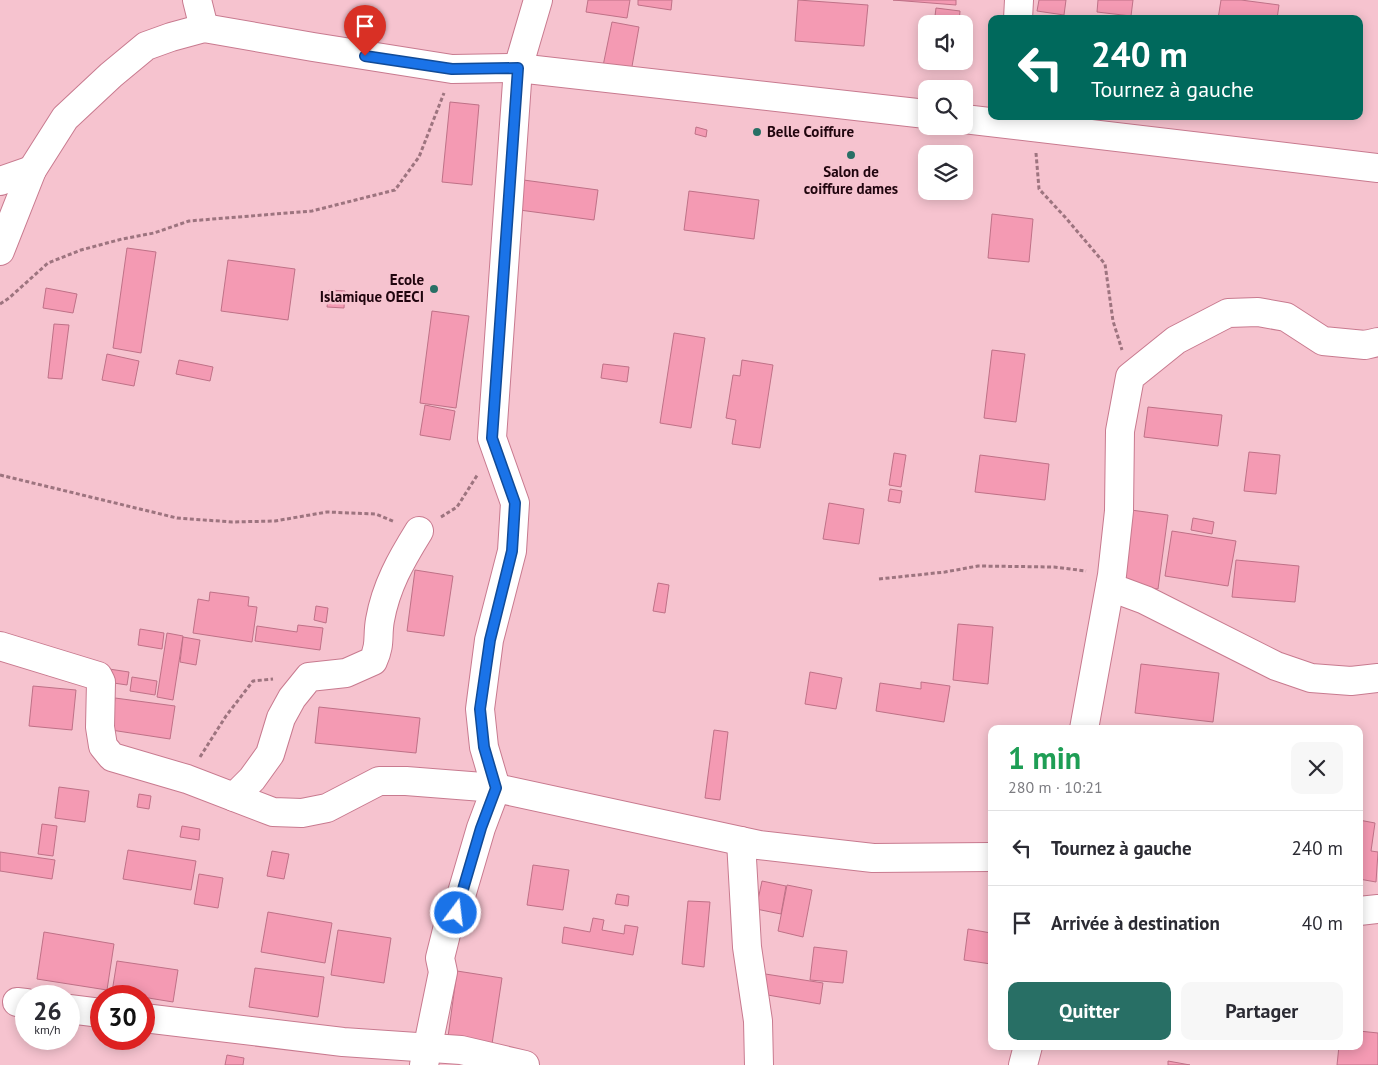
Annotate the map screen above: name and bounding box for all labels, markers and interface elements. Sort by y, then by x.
pin [344,5,386,56]
icon: arrive [351,12,379,40]
map controls [918,15,973,200]
button: sound [918,15,973,70]
text: 240 m [1091,31,1188,77]
icon: left [1008,35,1073,100]
text: Tournez à gauche [1091,75,1254,103]
button: search [918,80,973,135]
place label: Belle Coiffure [767,122,854,141]
marker: Belle Coiffure [751,126,763,138]
button: layers [918,145,973,200]
marker: Salon de coiffure dames [845,149,857,161]
place label: Salon de coiffure dames [804,162,898,198]
place label: Ecole Islamique OEECI [320,270,424,306]
marker: Ecole Islamique OEECI [428,283,440,295]
text: 1 min [1008,738,1081,777]
button: close [1291,742,1343,794]
text: 280 m · 10:21 [1008,777,1103,797]
icon: left [1008,834,1036,862]
text: Tournez à gauche [1051,836,1192,860]
text: 240 m [1291,836,1343,860]
position arrow [429,886,481,938]
icon: arrive [1008,909,1036,937]
text: Arrivée à destination [1051,911,1220,935]
text: 40 m [1302,911,1343,935]
button: Quitter [1008,982,1171,1040]
button: Partager [1181,982,1343,1040]
speed limit sign: 30 [90,985,155,1050]
text: 26 [33,995,62,1027]
text: km/h [34,1022,61,1037]

